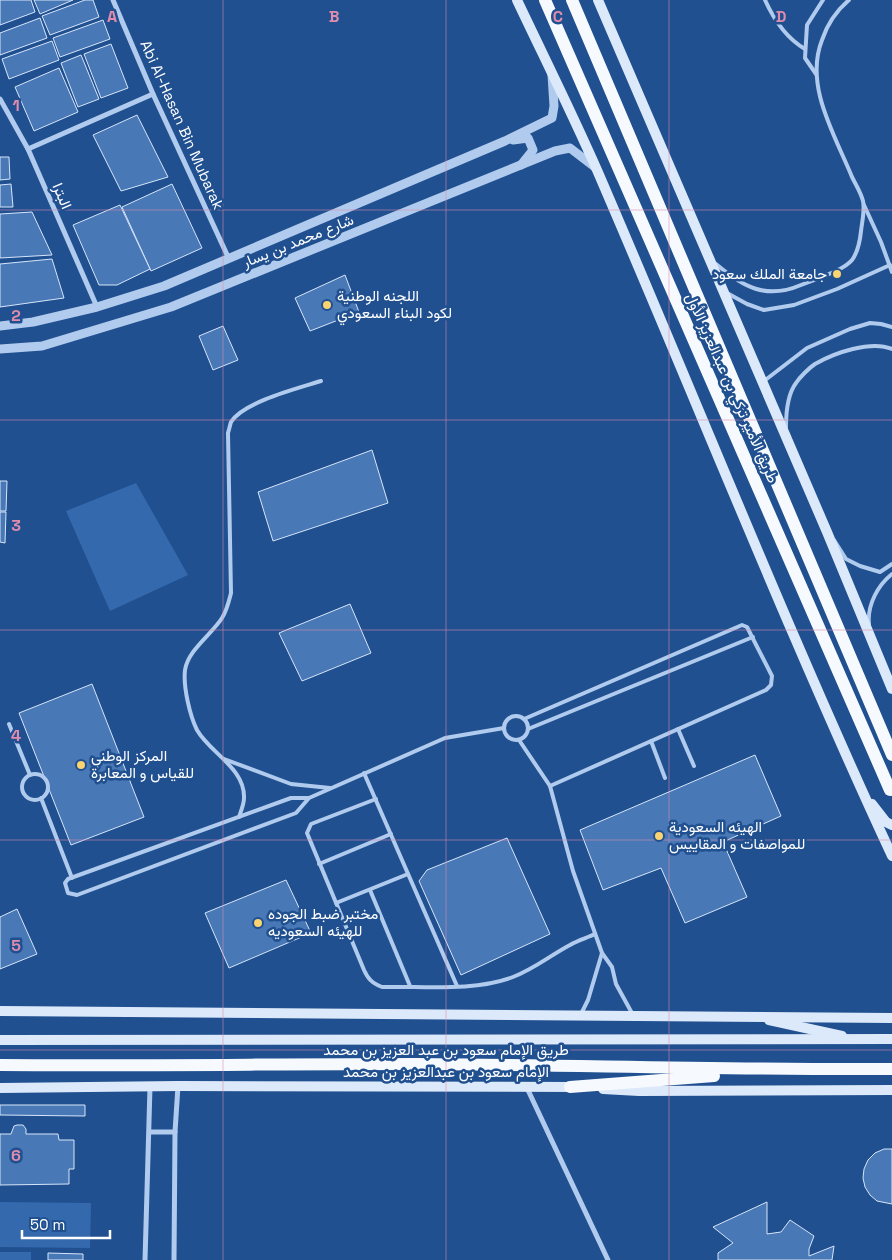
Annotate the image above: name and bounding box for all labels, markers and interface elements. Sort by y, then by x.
text: A [107,6,117,27]
text: B [329,6,339,27]
text: C [553,6,563,27]
text: D [776,6,786,27]
street label: Abi Al-Hasan Bin Mubarak [136,37,228,212]
text: 1 [12,95,20,116]
street label: البترا [49,180,76,212]
street label: شارع محمد بن يسار [239,210,357,274]
place label: جامعة الملك سعود [712,264,827,283]
marker: جامعة الملك سعود [831,268,843,280]
place label: اللجنه الوطنية لكود البناء السعودي [337,286,452,326]
street label: طريق الأمير تركي بن عبدالعزيز الأول [678,290,783,488]
marker: اللجنه الوطنية لكود البناء السعودي [321,299,333,311]
text: 2 [11,305,21,326]
text: 3 [11,515,21,536]
text: 4 [11,725,21,746]
place label: المركز الوطني للقياس و المعابرة [91,746,194,783]
marker: المركز الوطني للقياس و المعابرة [75,759,87,771]
place label: الهيئه السعودية للمواصفات و المقاييس [669,817,805,854]
marker: الهيئه السعودية للمواصفات و المقاييس [653,830,665,842]
place label: مختبر ضبط الجوده للهيئه السعوديه [268,904,378,940]
marker: مختبر ضبط الجوده للهيئه السعوديه [252,917,264,929]
text: 5 [11,935,21,956]
street label: طريق الإمام سعود بن عبد العزيز بن محمد [323,1040,569,1060]
street label: الإمام سعود بن عبدالعزيز بن محمد [343,1062,549,1082]
text: 6 [11,1145,21,1166]
scale bar [22,1208,110,1240]
text: 50 m [30,1215,65,1234]

